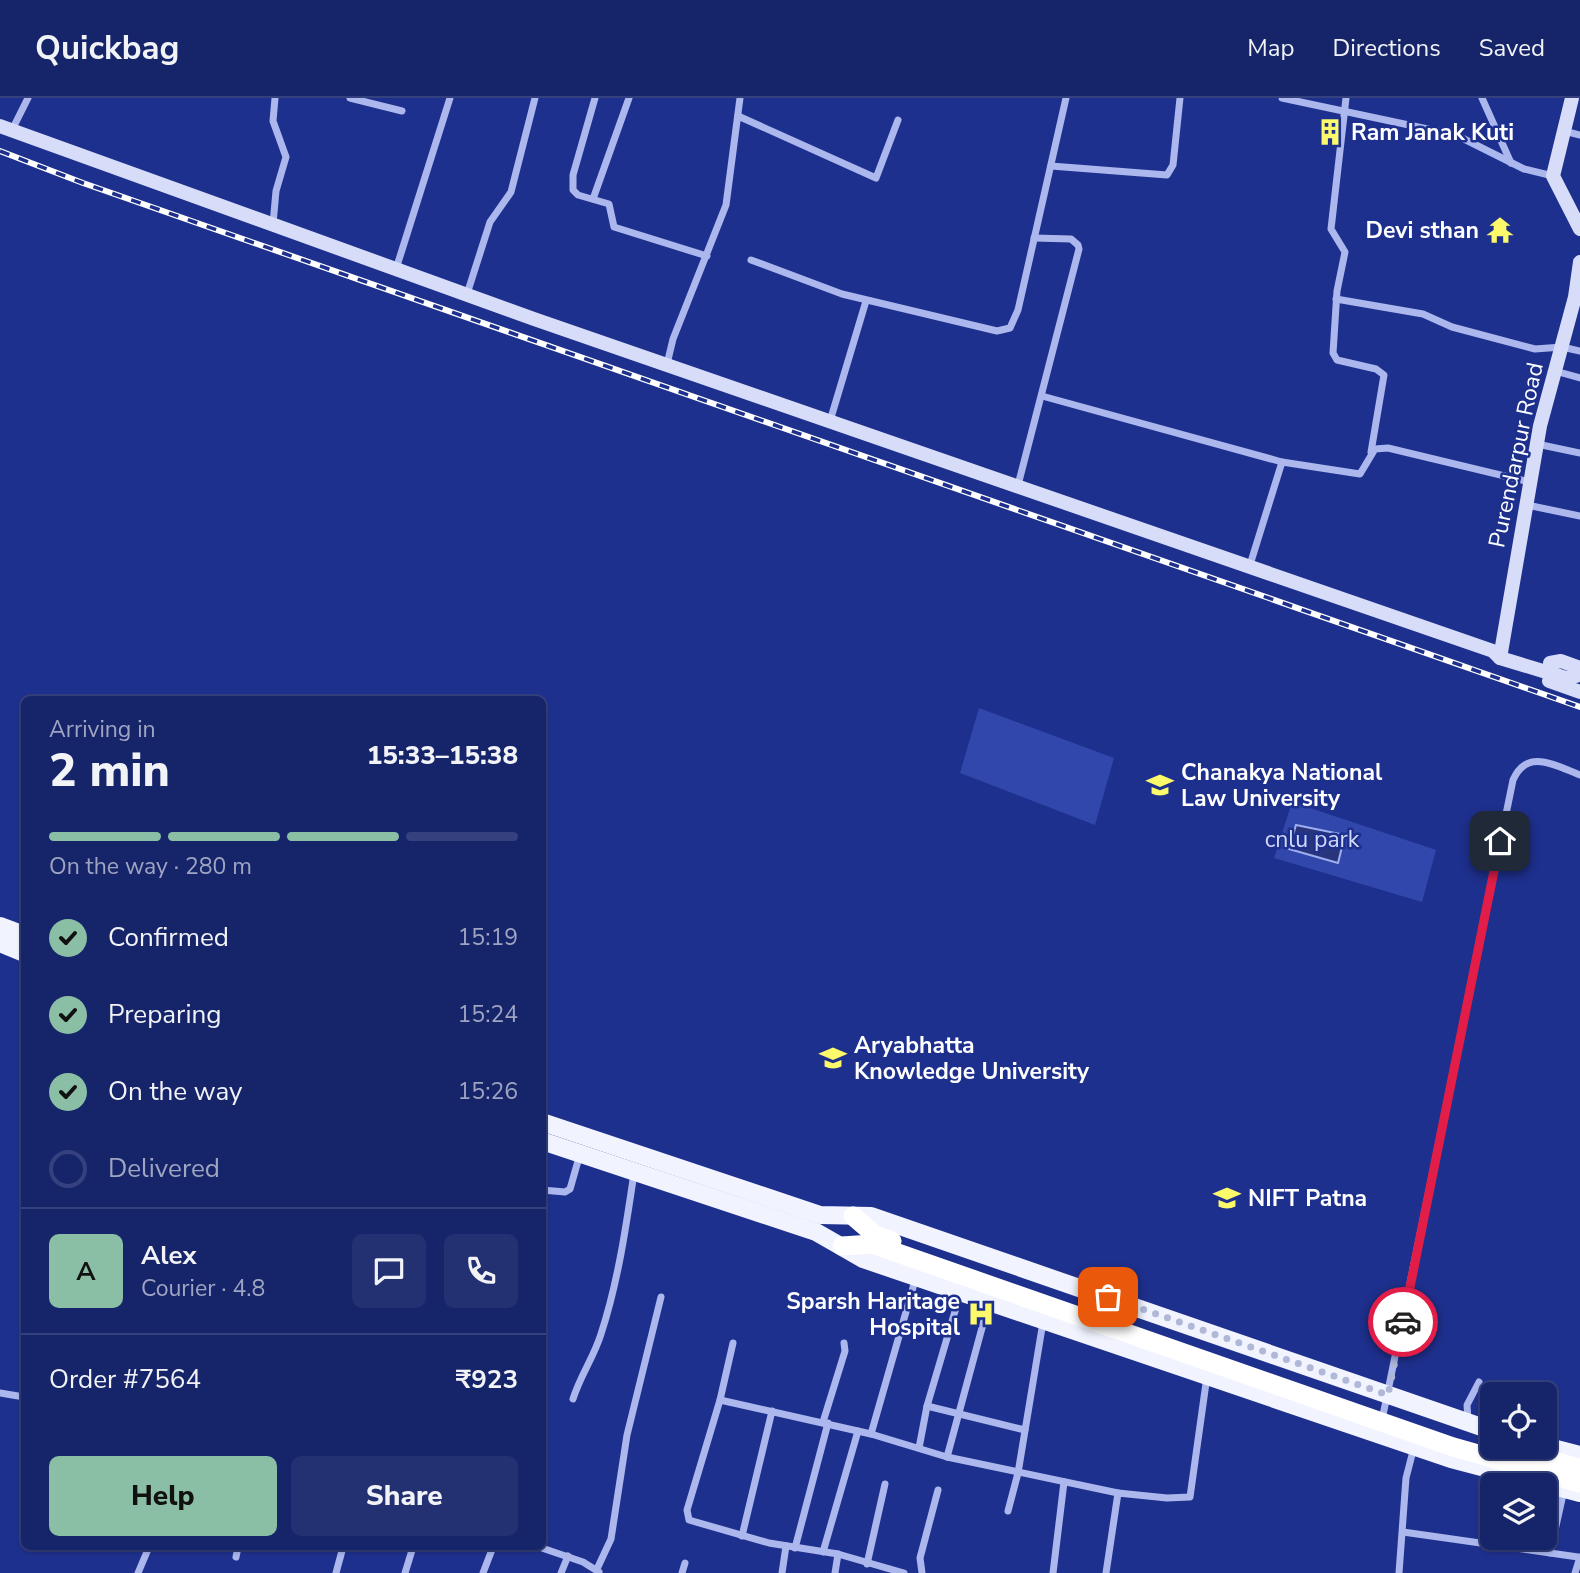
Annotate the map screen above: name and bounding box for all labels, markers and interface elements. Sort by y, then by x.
text: Quickbag [35,26,179,71]
text: Map [1247,32,1294,64]
text: Directions [1332,32,1441,64]
text: Saved [1479,32,1545,64]
building icon: Ram Janak Kuti [1315,117,1345,147]
place label: Ram Janak Kuti [1351,117,1514,148]
place label: Devi sthan [1366,215,1479,246]
temple icon: Devi sthan [1485,215,1515,245]
street label: Purendarpur Road [1481,360,1551,550]
text: Arriving in [49,714,156,745]
text: 15:33–15:38 [367,738,518,773]
text: 2 min [49,739,170,802]
place label: Chanakya National Law University [1181,757,1383,814]
school or university icon: Chanakya National Law University [1145,770,1175,800]
pin [1470,811,1530,871]
icon: home [1481,822,1519,860]
park label: cnlu park [1265,824,1360,855]
text: On the way · 280 m [49,851,252,882]
icon: check [49,919,87,957]
text: Confirmed [108,920,229,955]
text: 15:19 [458,922,518,953]
icon: check [49,996,87,1034]
text: Preparing [108,997,221,1032]
text: 15:24 [458,999,518,1030]
place label: Aryabhatta Knowledge University [854,1030,1090,1087]
school or university icon: Aryabhatta Knowledge University [818,1043,848,1073]
icon: check [49,1073,87,1111]
text: On the way [108,1074,242,1109]
text: 15:26 [458,1076,518,1107]
text: Delivered [108,1151,220,1186]
school or university icon: NIFT Patna [1212,1183,1242,1213]
place label: NIFT Patna [1248,1183,1367,1214]
button: chat [352,1234,426,1308]
button: phone [444,1234,518,1308]
text: Alex [141,1238,197,1273]
text: A [76,1254,96,1289]
pin [1078,1267,1138,1327]
text: Courier · 4.8 [141,1273,265,1304]
icon: bag [1089,1278,1127,1316]
place label: Sparsh Haritage Hospital [786,1286,961,1343]
courier [1368,1287,1438,1357]
hospital icon: Sparsh Haritage Hospital [966,1299,996,1329]
icon: car [1384,1303,1422,1341]
text: Order #7564 [49,1362,201,1397]
text: ₹923 [456,1362,518,1397]
map controls [1480,1382,1557,1550]
button: locate [1480,1382,1557,1459]
button: Help [49,1456,277,1536]
button: Share [291,1456,518,1536]
button: layers [1480,1473,1557,1550]

